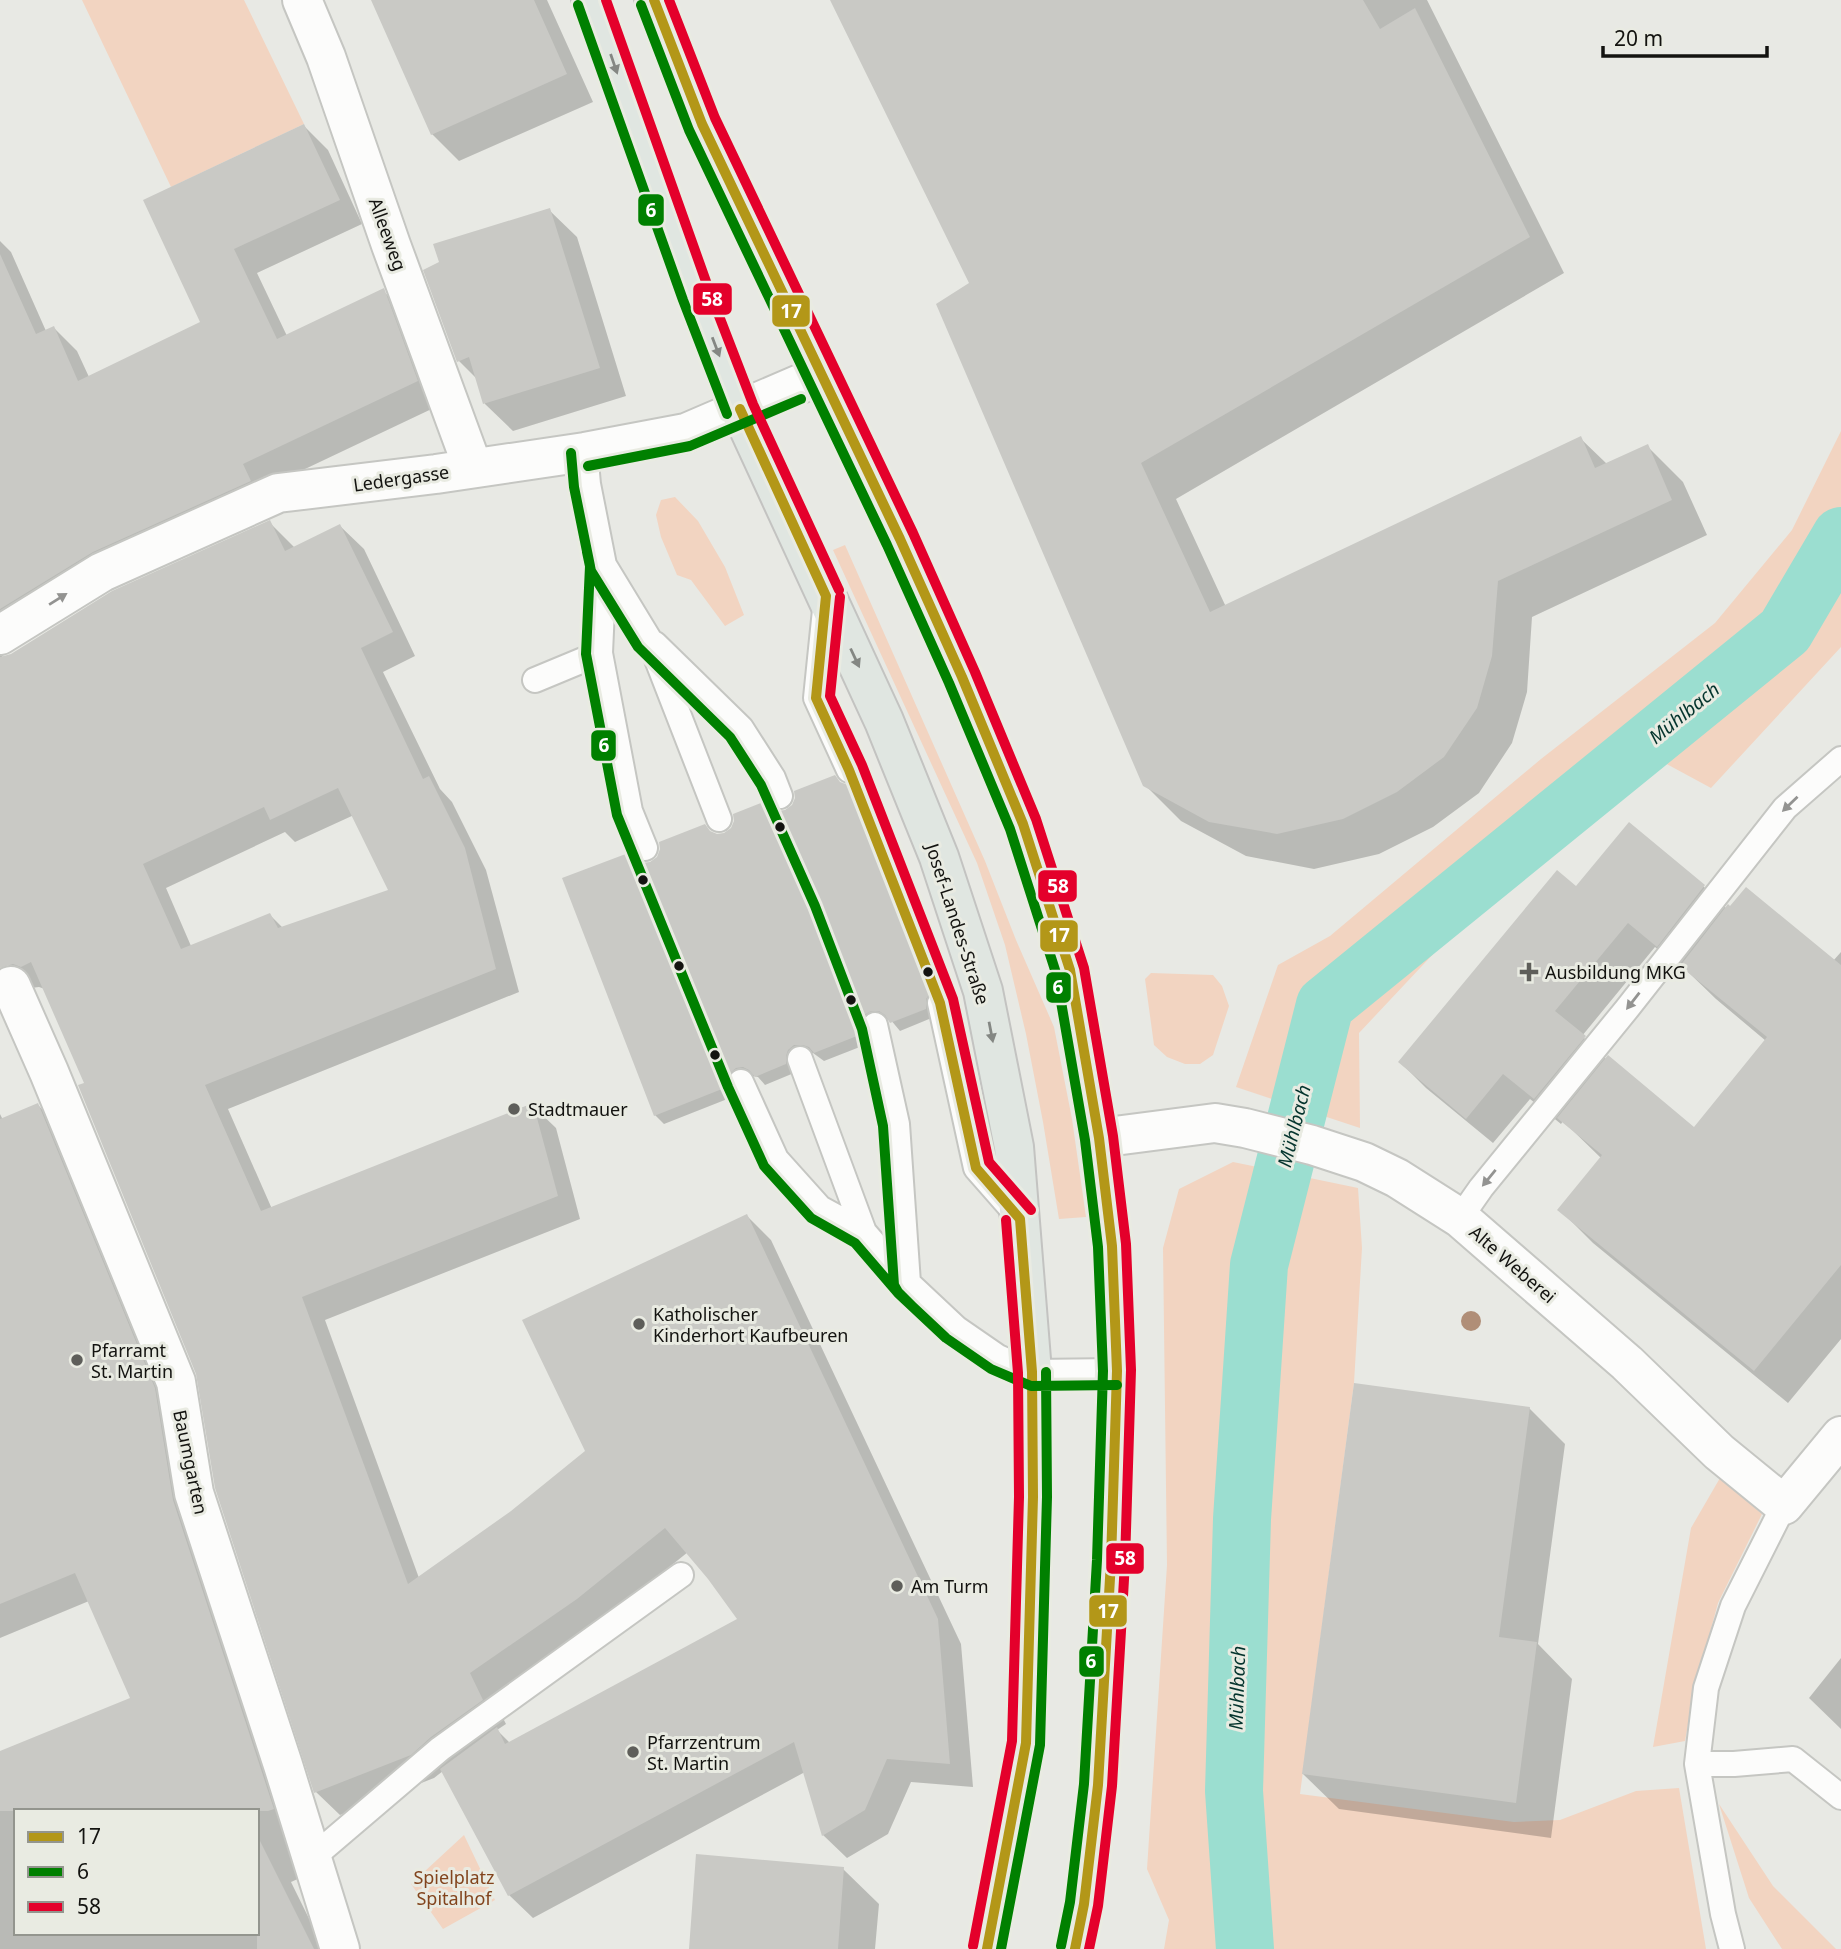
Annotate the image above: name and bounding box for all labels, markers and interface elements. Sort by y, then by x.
scale bar [1603,14,1768,58]
text: 20 m [1614,24,1663,52]
one-way arrow [609,54,620,75]
line badge: 6 [637,193,665,227]
street label: Alleeweg [364,194,412,274]
text: 6 [646,197,657,223]
line badge: 58 [692,282,733,316]
text: 58 [701,286,723,312]
line badge: 17 [771,294,811,328]
text: 17 [780,298,802,324]
one-way arrow [711,337,722,358]
street label: Ledergasse [351,459,451,497]
one-way arrow [48,593,68,606]
one-way arrow [849,648,861,668]
water label: Mühlbach [1643,676,1725,750]
line badge: 6 [590,729,617,762]
text: 6 [599,732,610,758]
one-way arrow [1782,796,1799,812]
unlabelled marker [773,820,787,834]
street label: Josef-Landes-Straße [920,839,995,1008]
line badge: 58 [1037,869,1078,903]
unlabelled marker [636,873,650,887]
text: 58 [1047,873,1069,899]
line badge: 17 [1039,919,1079,953]
text: 17 [1048,922,1070,948]
unlabelled marker [672,959,686,973]
place label: Ausbildung MKG [1545,960,1686,984]
marker: Ausbildung MKG [1519,962,1539,982]
unlabelled marker [921,965,935,979]
line badge: 6 [1045,971,1072,1004]
text: 6 [1053,974,1064,1000]
one-way arrow [1625,992,1640,1010]
unlabelled marker [844,993,858,1007]
one-way arrow [986,1021,997,1043]
unlabelled marker [708,1048,722,1062]
water label: Mühlbach [1271,1082,1317,1170]
place label: Stadtmauer [528,1097,628,1121]
marker: Stadtmauer [506,1101,522,1117]
one-way arrow [1482,1169,1497,1187]
street label: Alte Weberei [1465,1220,1561,1308]
place label: Katholischer Kinderhort Kaufbeuren [653,1302,848,1347]
marker: Katholischer Kinderhort Kaufbeuren [631,1316,647,1332]
place label: Pfarramt St. Martin [91,1338,173,1383]
marker: Pfarramt St. Martin [69,1352,85,1368]
street label: Baumgarten [168,1408,214,1516]
line badge: 58 [1105,1542,1145,1575]
text: 58 [1114,1545,1136,1571]
place label: Am Turm [911,1574,989,1598]
marker: Am Turm [889,1578,905,1594]
line badge: 17 [1088,1594,1128,1628]
text: 17 [1097,1598,1119,1624]
line badge: 6 [1078,1645,1105,1678]
water label: Mühlbach [1223,1645,1251,1731]
text: 6 [1086,1648,1097,1674]
place label: Pfarrzentrum St. Martin [647,1730,761,1775]
marker: Pfarrzentrum St. Martin [625,1744,641,1760]
legend [14,1809,259,1935]
text: 17 [77,1822,101,1850]
text: 6 [77,1857,89,1885]
park label: Spielplatz Spitalhof [413,1865,495,1910]
text: 58 [77,1892,101,1920]

